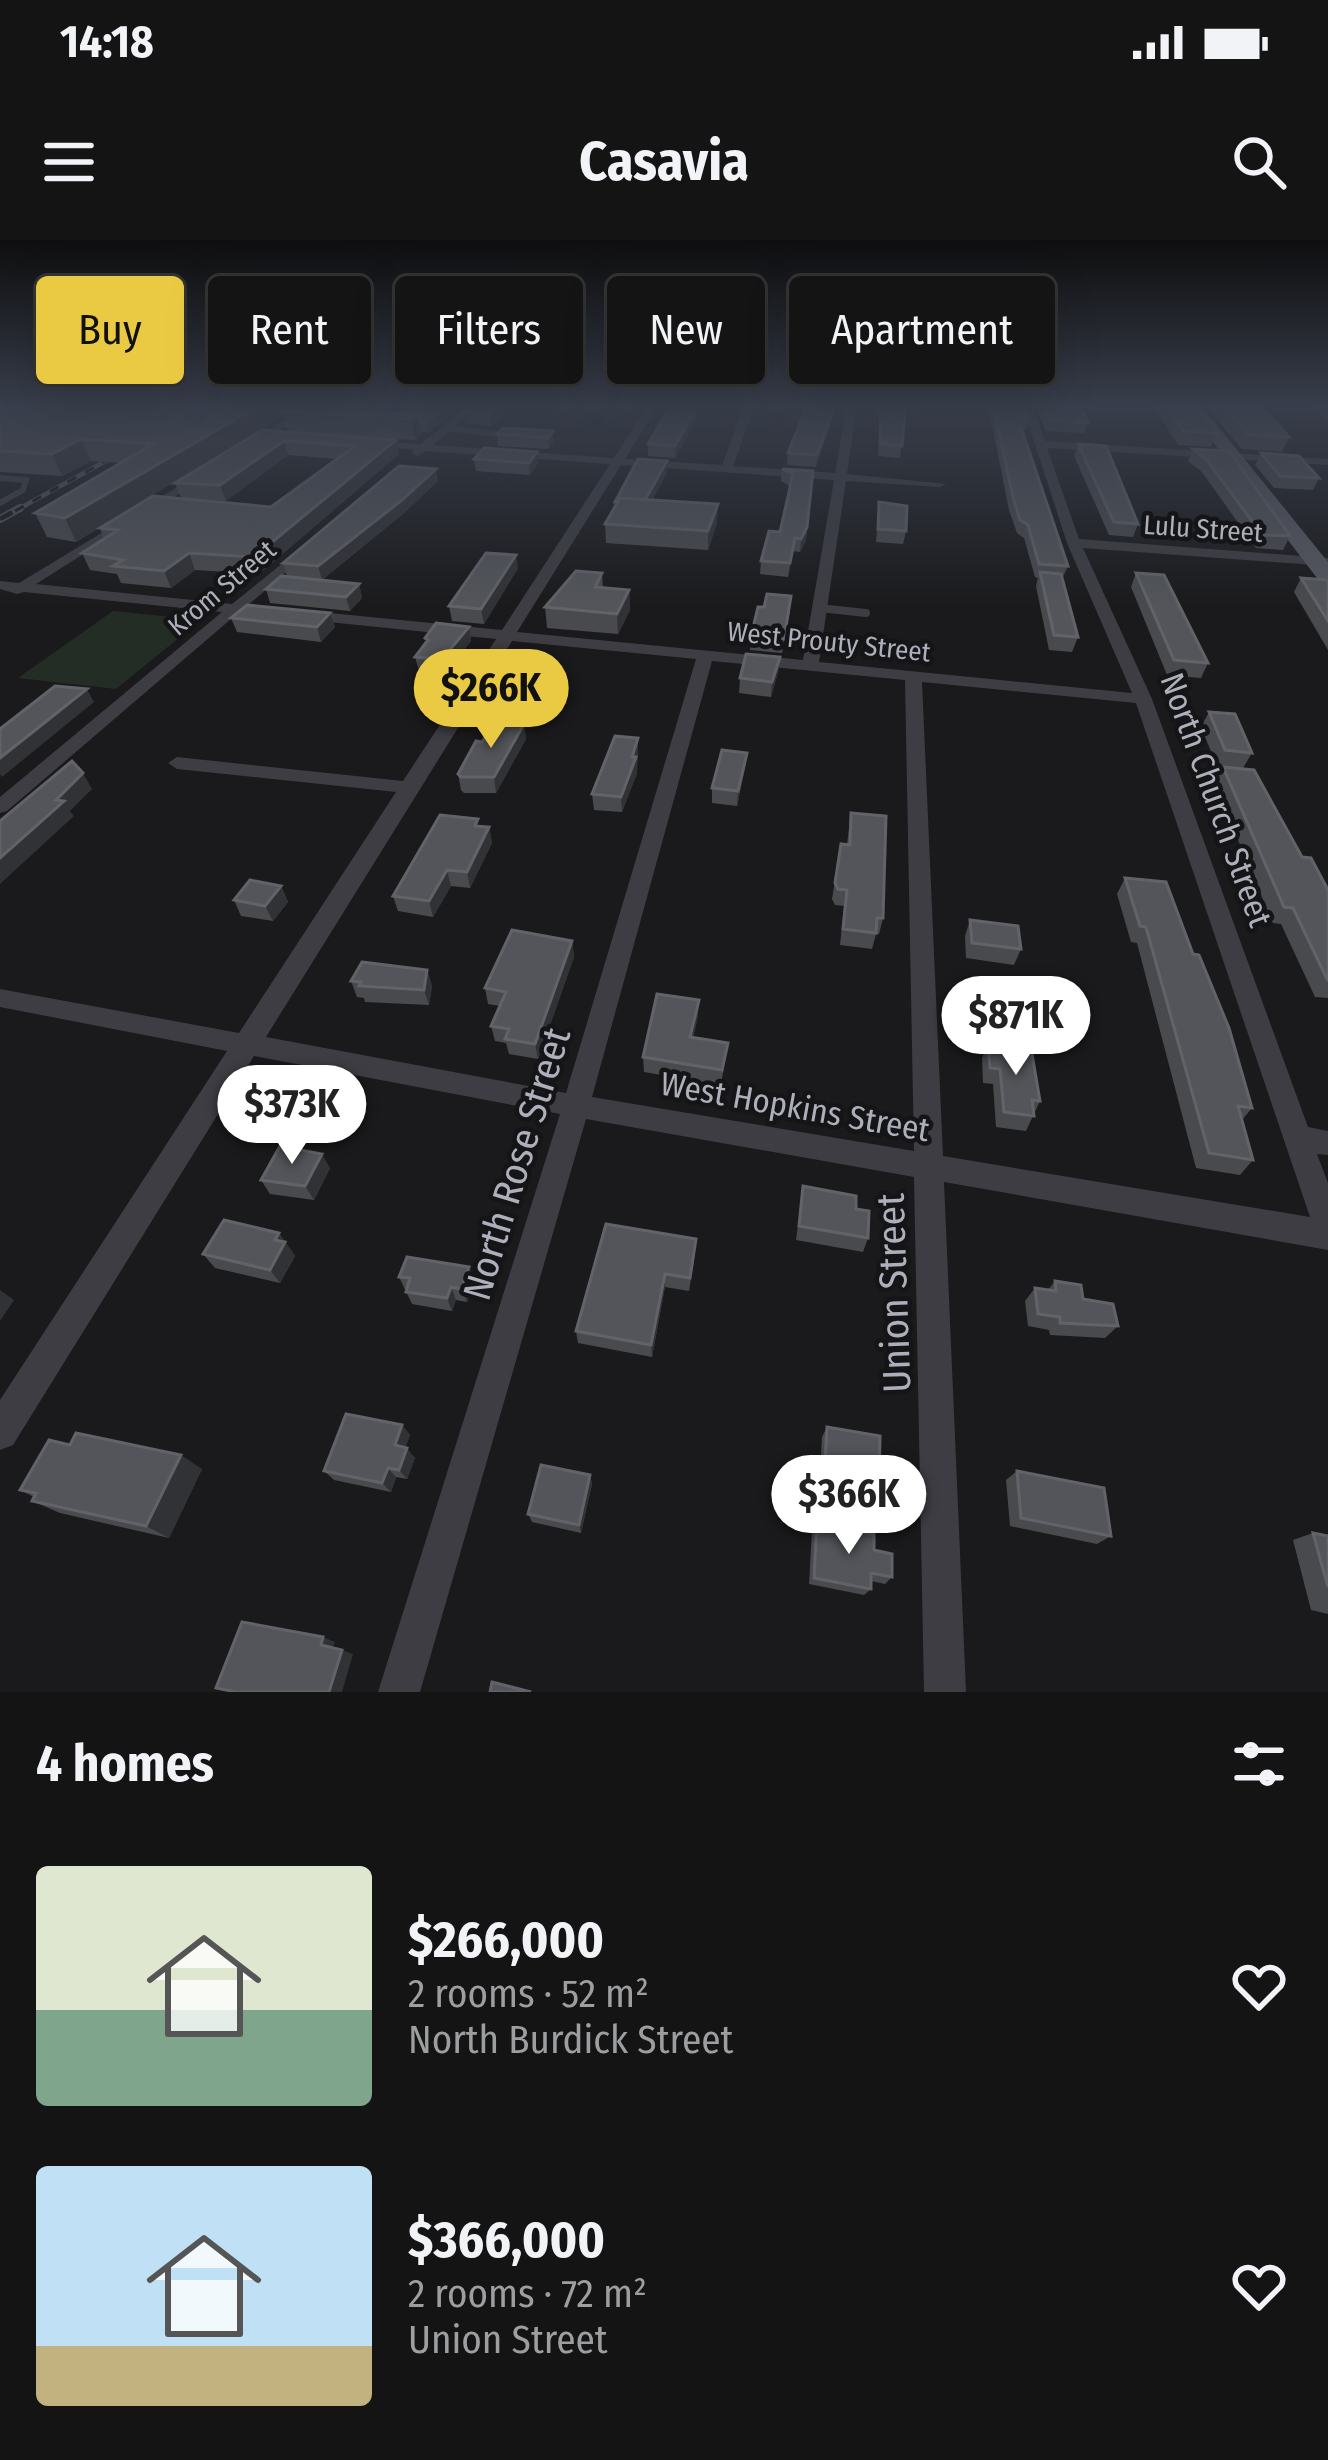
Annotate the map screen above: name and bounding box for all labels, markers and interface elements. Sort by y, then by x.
text: 14:18 [60,15,154,69]
icon: menu [36,129,102,195]
icon: search [1226,129,1292,195]
text: Casavia [579,130,749,194]
chip: Buy [36,276,184,384]
chip: Rent [208,276,371,384]
chip: Filters [395,276,583,384]
chip: New [607,276,765,384]
chip: Apartment [789,276,1055,384]
street label: Lulu Street [1142,509,1264,549]
street label: Krom Street [162,534,282,642]
street label: West Prouty Street [726,615,932,669]
pin: $266K [407,649,575,751]
text: $266K [441,665,541,711]
street label: North Church Street [1152,668,1281,932]
pin: $871K [932,976,1100,1078]
text: $871K [968,992,1064,1038]
street label: North Rose Street [454,1022,580,1306]
street label: West Hopkins Street [657,1064,933,1150]
pin: $373K [208,1065,376,1167]
text: $373K [244,1081,340,1127]
street label: Union Street [868,1192,920,1393]
pin: $366K [765,1455,933,1557]
text: $366K [798,1471,900,1517]
icon: filters [1226,1731,1292,1797]
text: 4 homes [36,1733,214,1795]
text: $266,000 [408,1909,604,1971]
icon: home [132,1914,276,2058]
icon: heart [1226,1953,1292,2019]
text: 2 rooms · 52 m² [408,1971,649,2017]
text: North Burdick Street [408,2017,733,2063]
text: $366,000 [408,2209,605,2271]
icon: home [132,2214,276,2358]
icon: heart [1226,2253,1292,2319]
text: 2 rooms · 72 m² [408,2271,647,2317]
text: Union Street [408,2317,607,2363]

